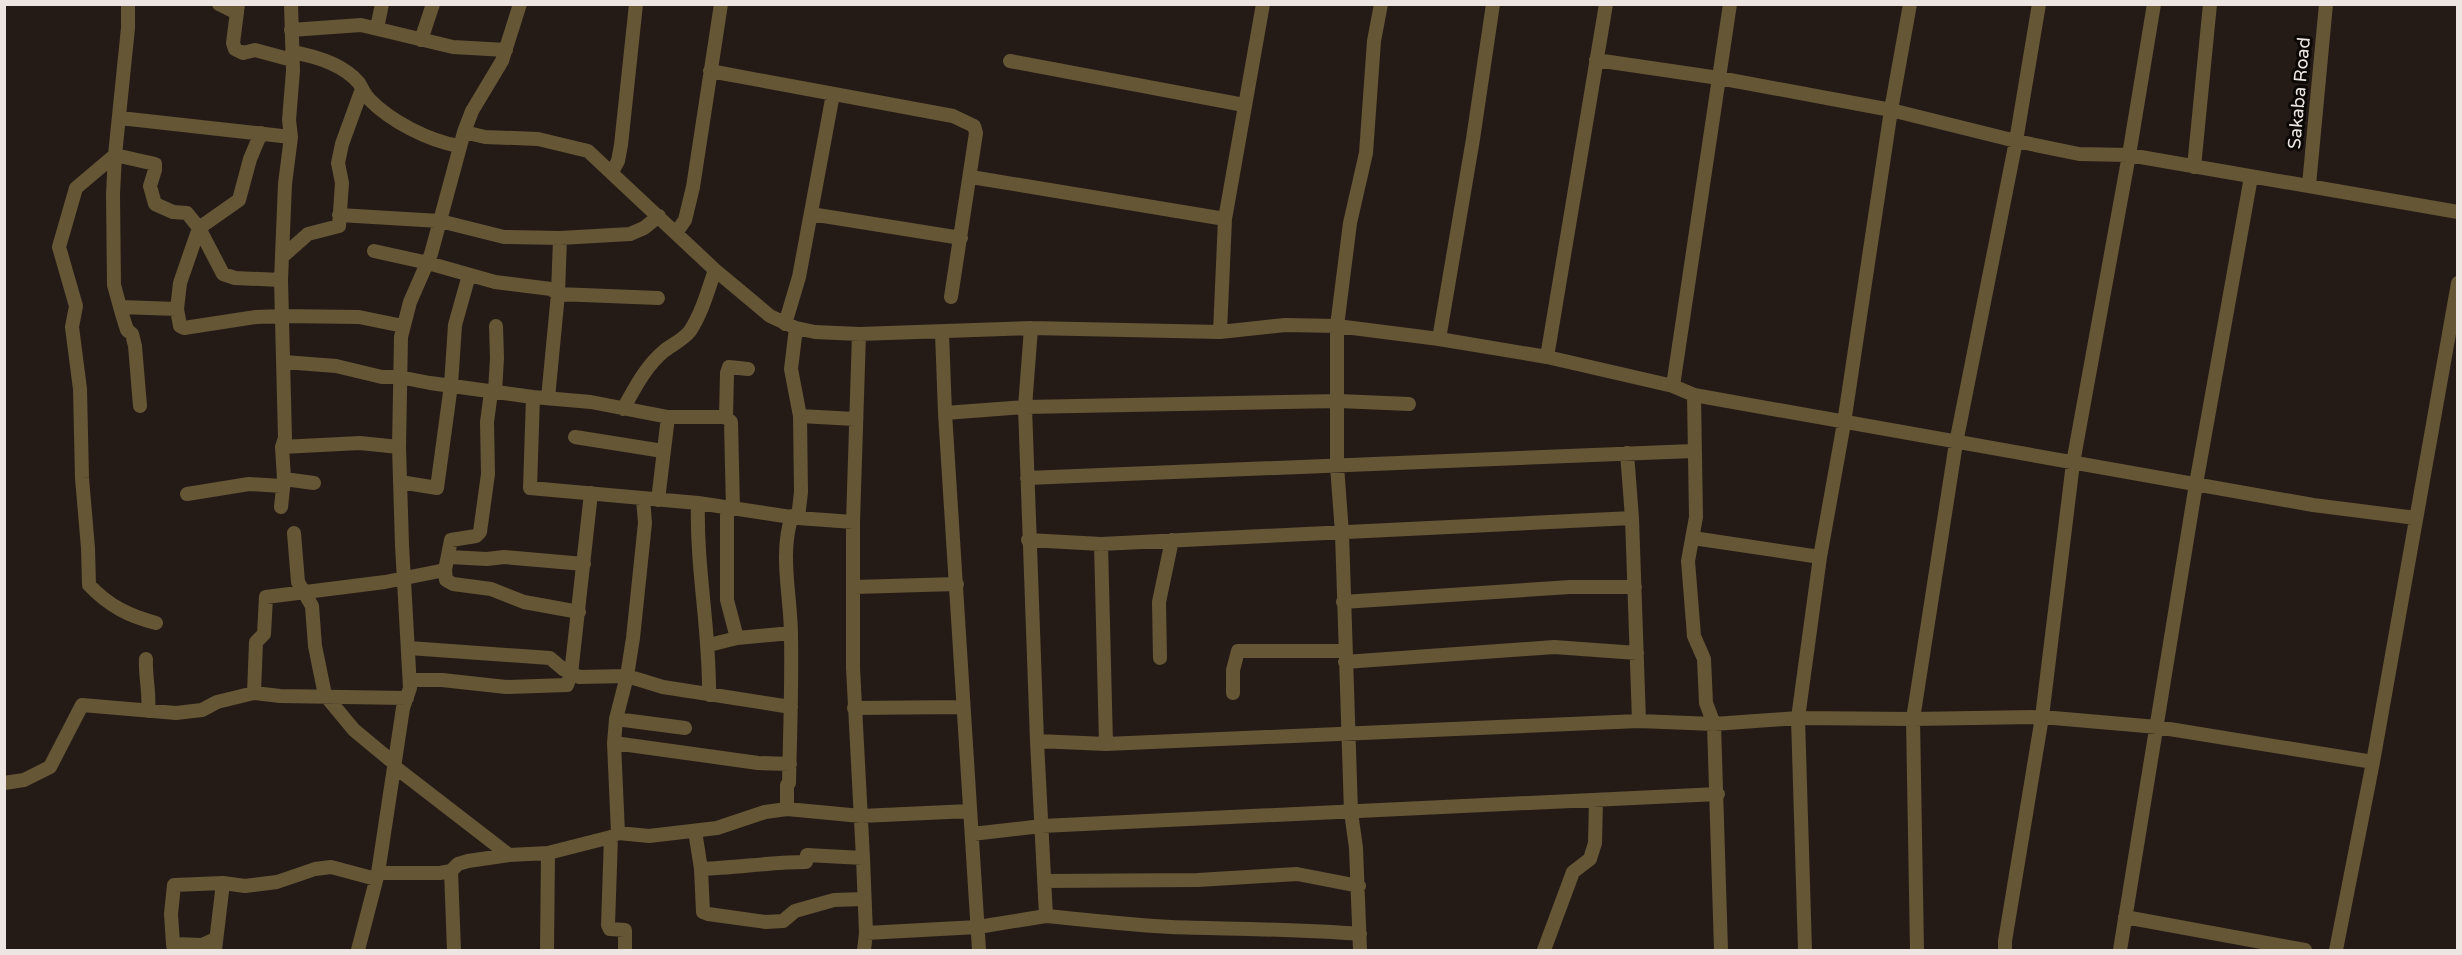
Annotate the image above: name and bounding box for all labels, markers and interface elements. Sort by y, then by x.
street label: Sakaba Road [2283,36,2315,150]

